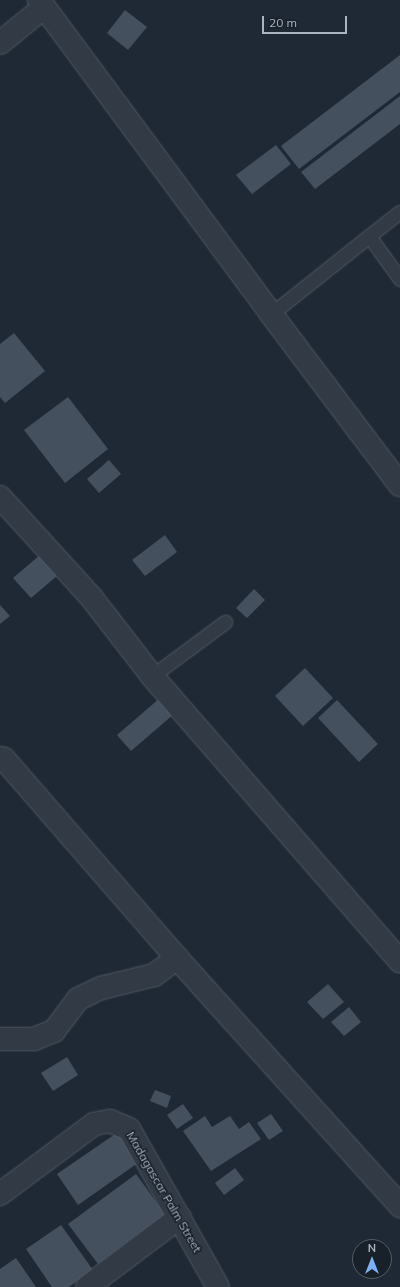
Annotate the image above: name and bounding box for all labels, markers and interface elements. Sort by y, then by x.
scale bar [264,8,349,34]
text: 20 m [269,15,297,30]
street label: Madagascar Palm Street [123,1129,205,1255]
north arrow [352,1239,392,1279]
text: N [368,1241,376,1255]

